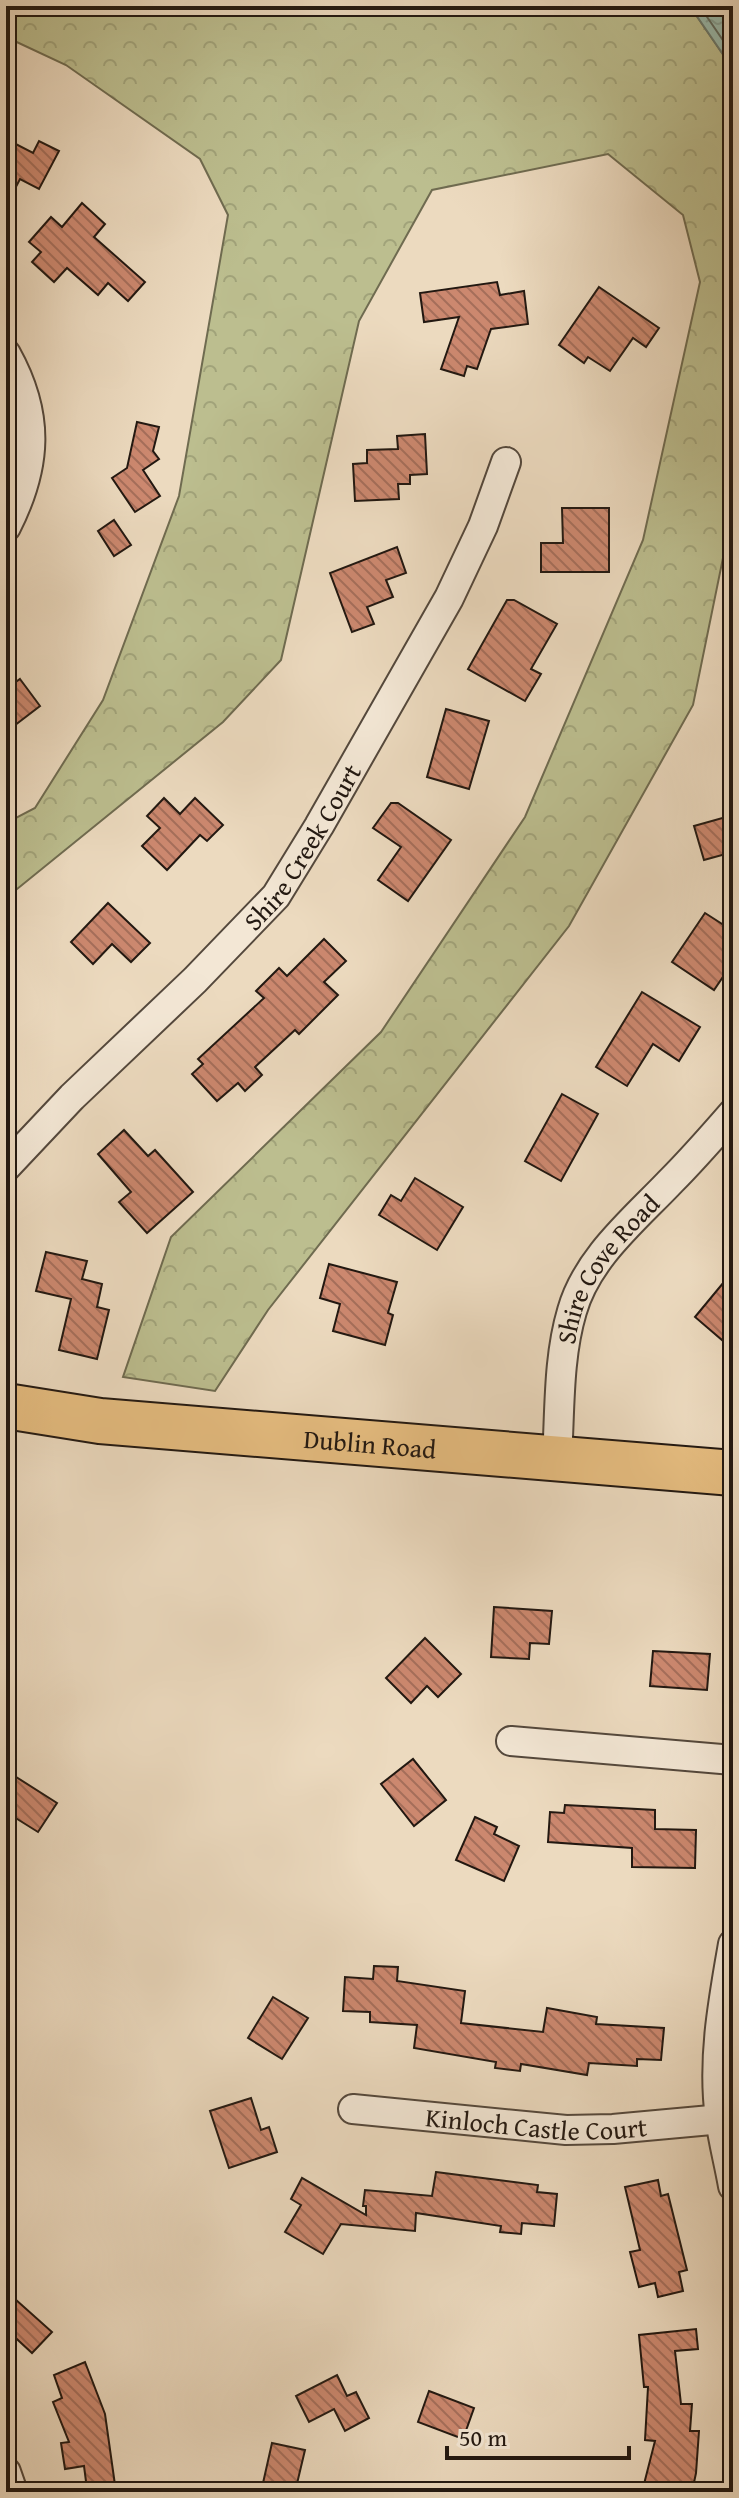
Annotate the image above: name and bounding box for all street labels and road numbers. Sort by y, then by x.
street label: Shire Creek Court [234,756,370,939]
street label: Shire Cove Road [545,1184,668,1347]
street label: Dublin Road [302,1418,438,1468]
street label: Kinloch Castle Court [424,2097,649,2150]

